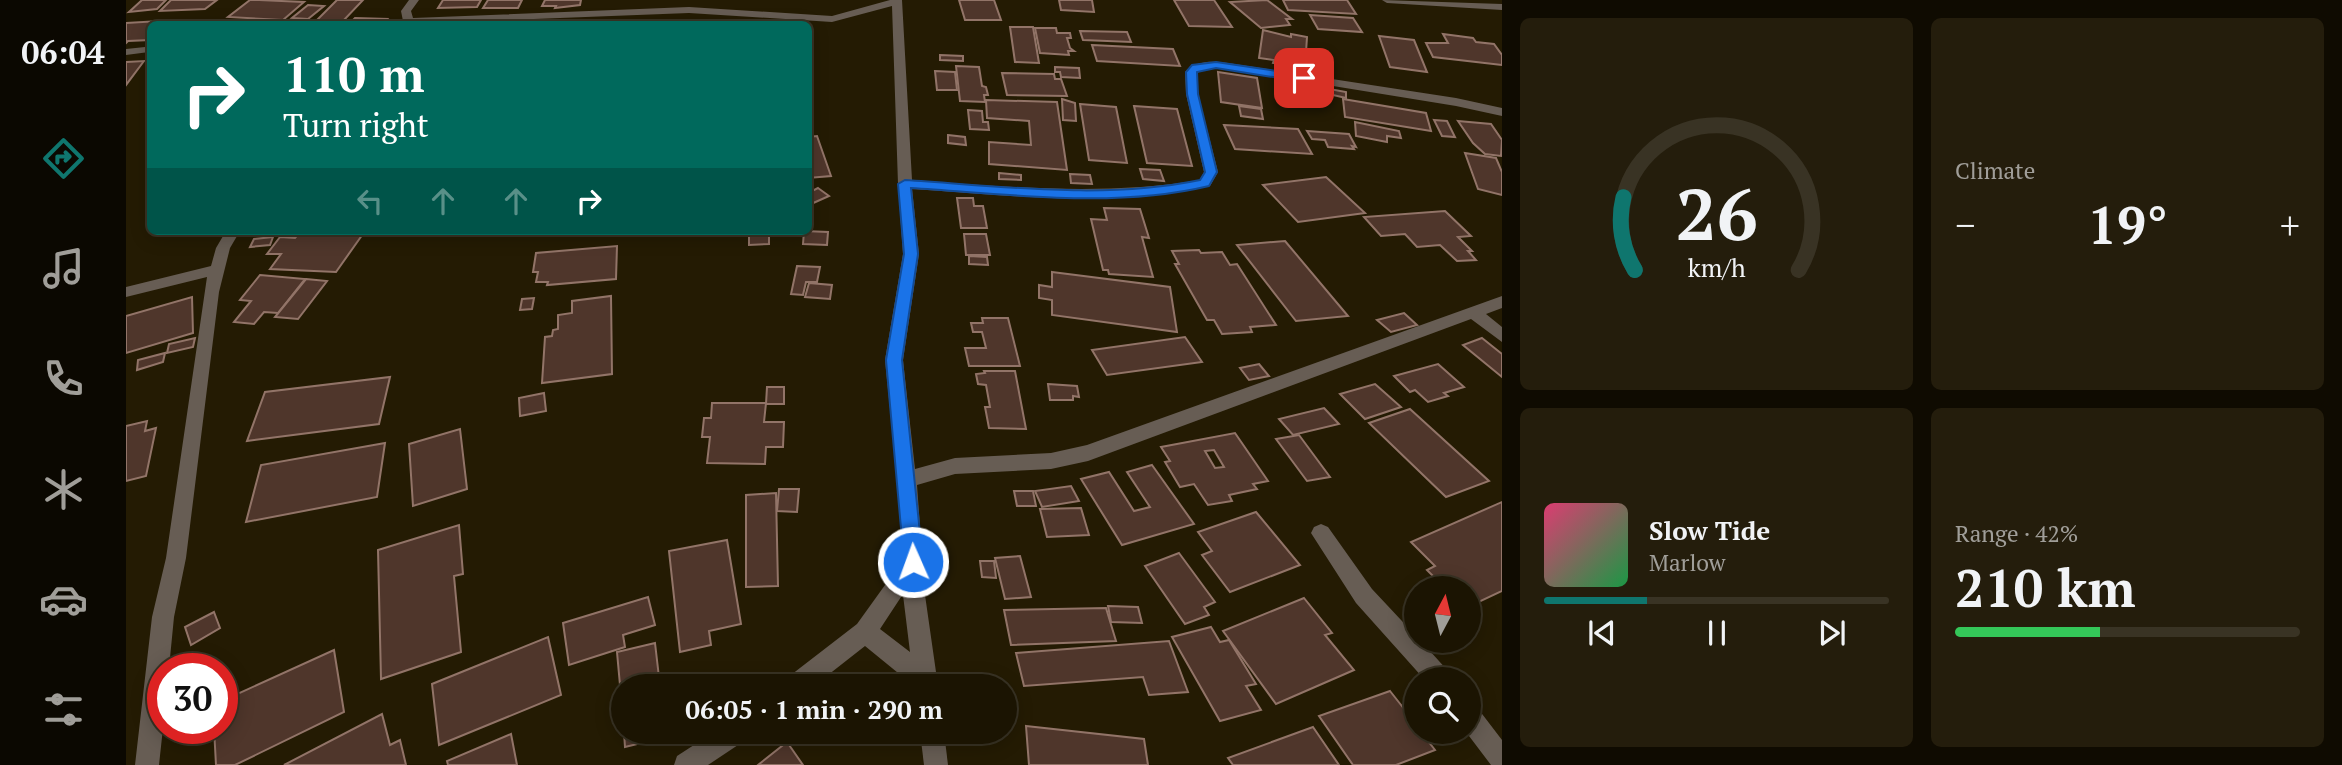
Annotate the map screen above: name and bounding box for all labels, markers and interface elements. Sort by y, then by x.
text: 06:04 [21,31,105,73]
text: 110 m [283,41,425,106]
pin [1274,48,1334,108]
icon: right [168,49,259,140]
icon: arrive [1285,59,1323,97]
text: Turn right [283,104,429,146]
icon: directions [39,134,88,183]
text: Climate [1955,155,2035,186]
text: 26 [1675,164,1758,261]
icon: left [351,182,389,220]
icon: ahead [424,182,462,220]
icon: ahead [497,182,535,220]
icon: right [570,182,608,220]
text: 19° [2087,190,2168,259]
text: − [1955,200,1975,250]
text: + [2280,200,2300,250]
icon: music [39,244,88,293]
text: km/h [1688,251,1746,284]
icon: phone [39,354,88,403]
icon: climate [39,465,88,514]
text: Slow Tide [1649,513,1770,547]
text: Range · 42% [1955,518,2078,549]
position arrow [876,525,950,599]
text: Marlow [1649,547,1726,578]
text: 210 km [1955,553,2136,622]
icon: car [39,575,88,624]
north arrow [1404,576,1480,653]
map controls [1404,576,1481,744]
icon: previous [1583,614,1621,652]
icon: pause [1698,614,1736,652]
icon: next [1813,614,1851,652]
speed limit sign: 30 [147,653,238,744]
button: search [1404,667,1481,744]
icon: filters [39,685,88,734]
text: 06:05 · 1 min · 290 m [685,692,943,726]

